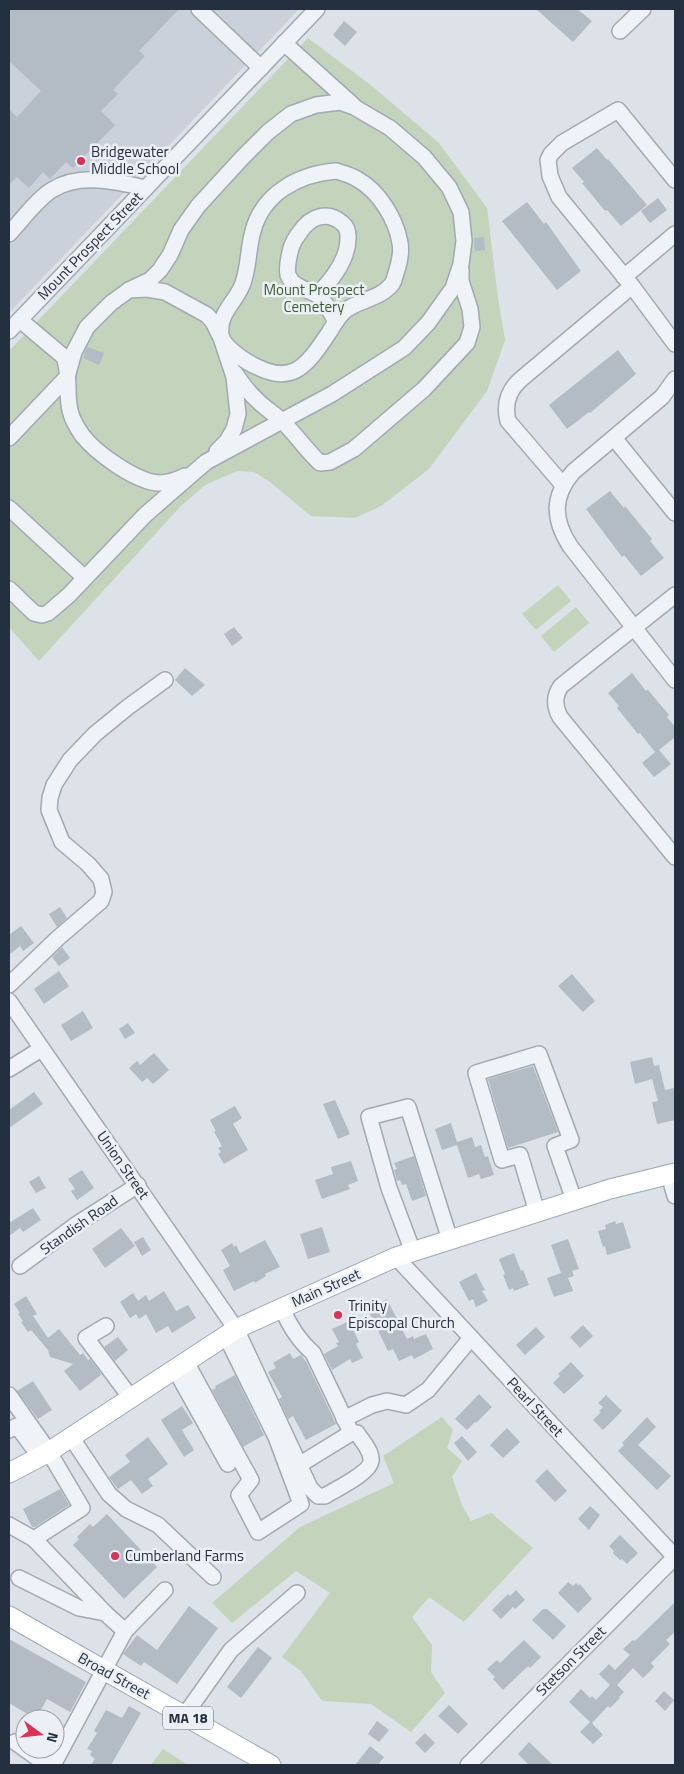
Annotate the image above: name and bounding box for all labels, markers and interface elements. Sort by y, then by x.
place label: Bridgewater Middle School [91,140,179,180]
marker: Bridgewater Middle School [75,155,87,167]
street label: Mount Prospect Street [32,186,148,305]
park label: Mount Prospect Cemetery [263,278,365,318]
street label: Union Street [91,1126,156,1204]
street label: Standish Road [35,1189,123,1260]
street label: Main Street [288,1262,365,1313]
place label: Trinity Episcopal Church [348,1294,455,1334]
marker: Trinity Episcopal Church [332,1309,344,1321]
street label: Pearl Street [502,1372,570,1442]
place label: Cumberland Farms [125,1544,244,1567]
marker: Cumberland Farms [109,1550,121,1562]
street label: Stetson Street [530,1620,611,1701]
street label: Broad Street [74,1646,155,1705]
road number: MA 18 [163,1706,213,1730]
north arrow [15,1709,65,1759]
text: N [42,1730,64,1745]

